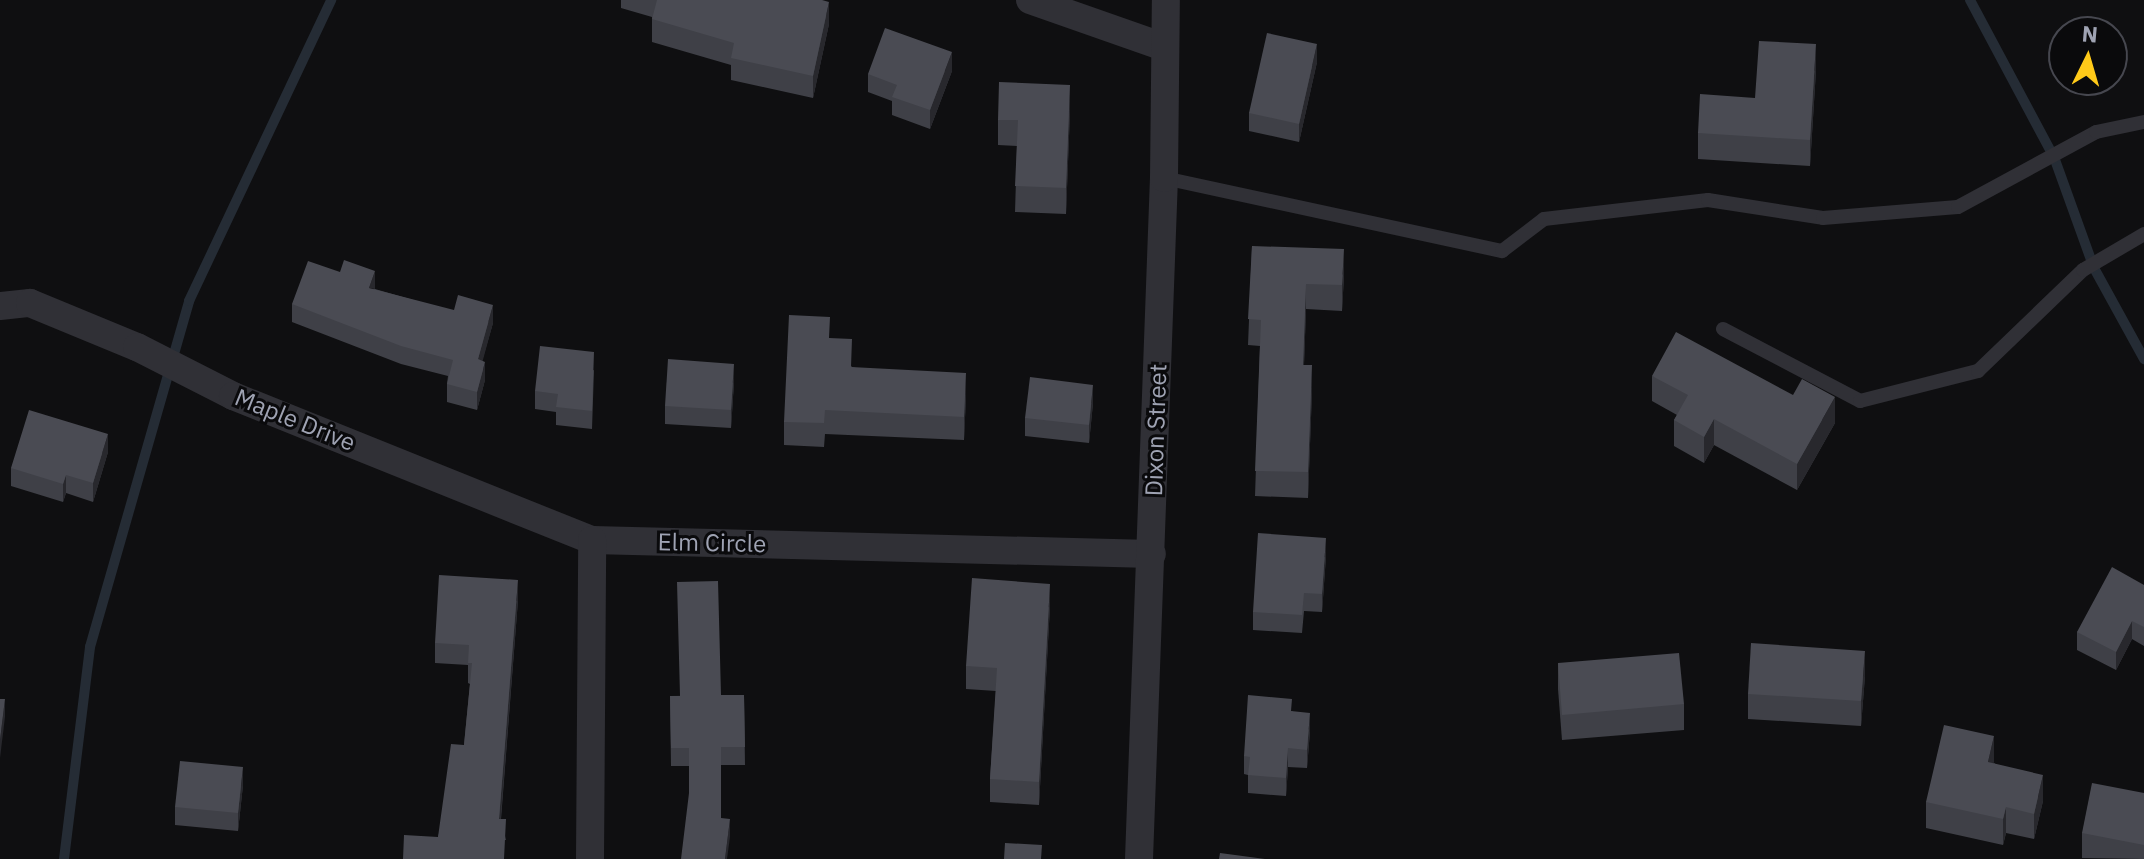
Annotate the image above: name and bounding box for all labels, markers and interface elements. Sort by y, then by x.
north arrow [2048,16,2128,96]
text: N [2081,18,2099,49]
street label: Dixon Street [1139,363,1173,497]
street label: Maple Drive [231,383,359,457]
street label: Elm Circle [658,528,766,558]

